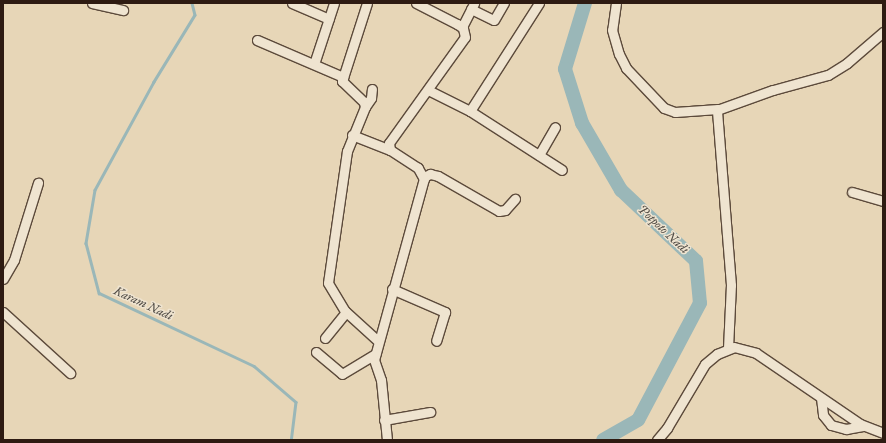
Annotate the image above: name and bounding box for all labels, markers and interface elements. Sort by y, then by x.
water label: Potpoto Nadi [635,203,691,257]
water label: Karam Nadi [111,284,175,324]

